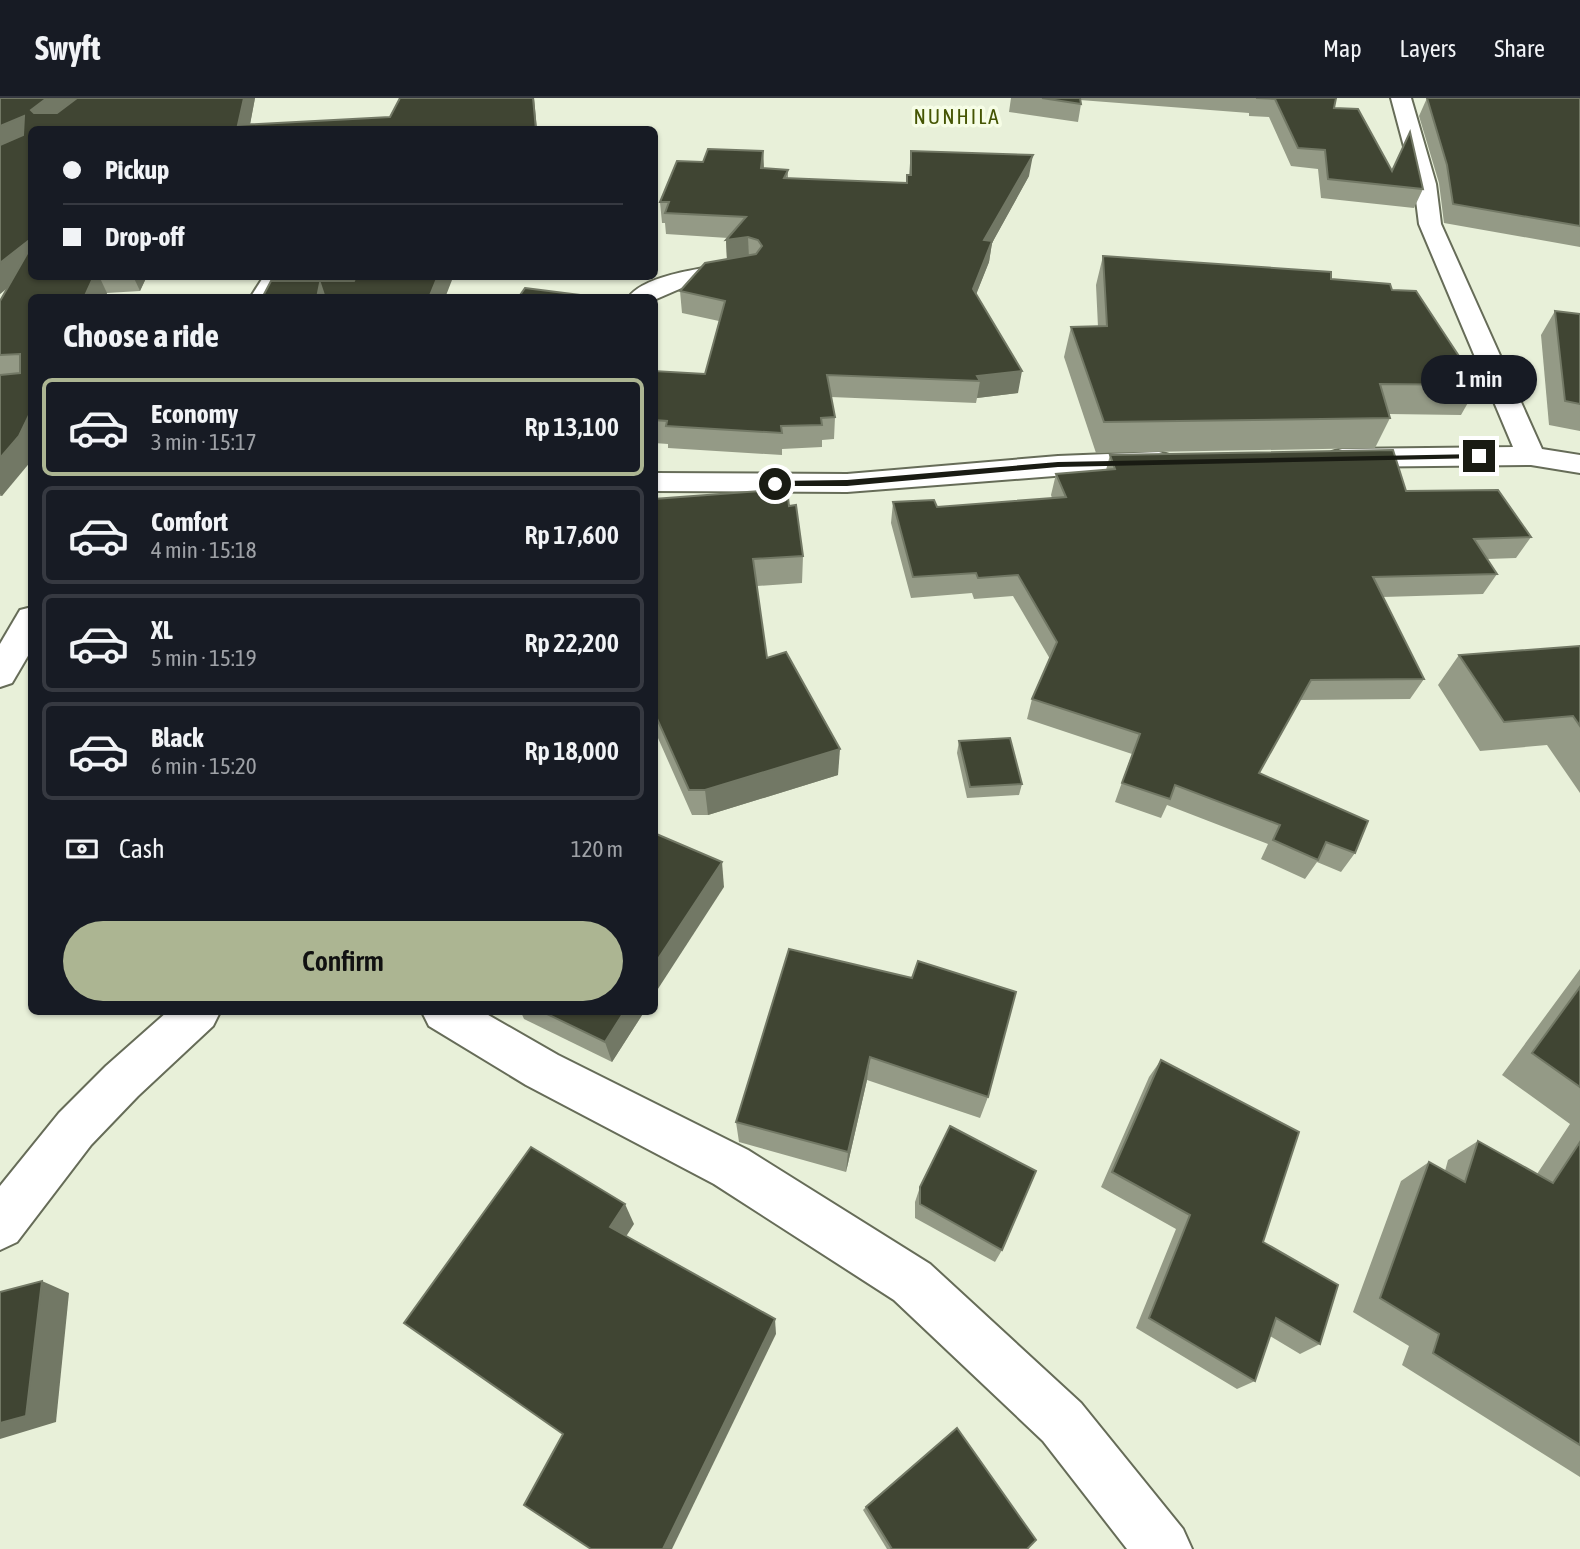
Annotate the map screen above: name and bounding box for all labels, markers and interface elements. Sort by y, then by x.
text: Swyft [35,29,100,67]
text: Map [1323,35,1362,62]
text: Layers [1400,35,1456,62]
text: Share [1494,35,1545,62]
district label: NUNHILA [913,104,1001,128]
text: Pickup [105,155,169,185]
text: Drop-off [105,222,185,252]
text: Choose a ride [63,317,219,354]
callout: 1 min [1421,354,1537,404]
text: 1 min [1456,366,1502,392]
icon: car [67,396,130,459]
text: Economy [151,399,238,429]
text: Rp 13,100 [524,412,619,442]
text: 3 min · 15:17 [151,429,257,455]
route end [1463,440,1495,472]
route start [759,468,791,500]
icon: car [67,504,130,567]
text: Comfort [151,507,228,537]
text: Rp 17,600 [524,520,619,550]
text: 4 min · 15:18 [151,537,257,563]
icon: car [67,612,130,675]
text: XL [151,615,173,645]
text: Rp 22,200 [524,628,619,658]
text: 5 min · 15:19 [151,645,257,671]
icon: car [67,720,130,783]
text: Black [151,723,203,753]
text: Rp 18,000 [524,736,619,766]
text: 6 min · 15:20 [151,753,257,779]
icon: cash [63,830,101,868]
text: Cash [119,834,165,864]
text: 120 m [571,836,623,862]
button: Confirm [63,921,623,1001]

